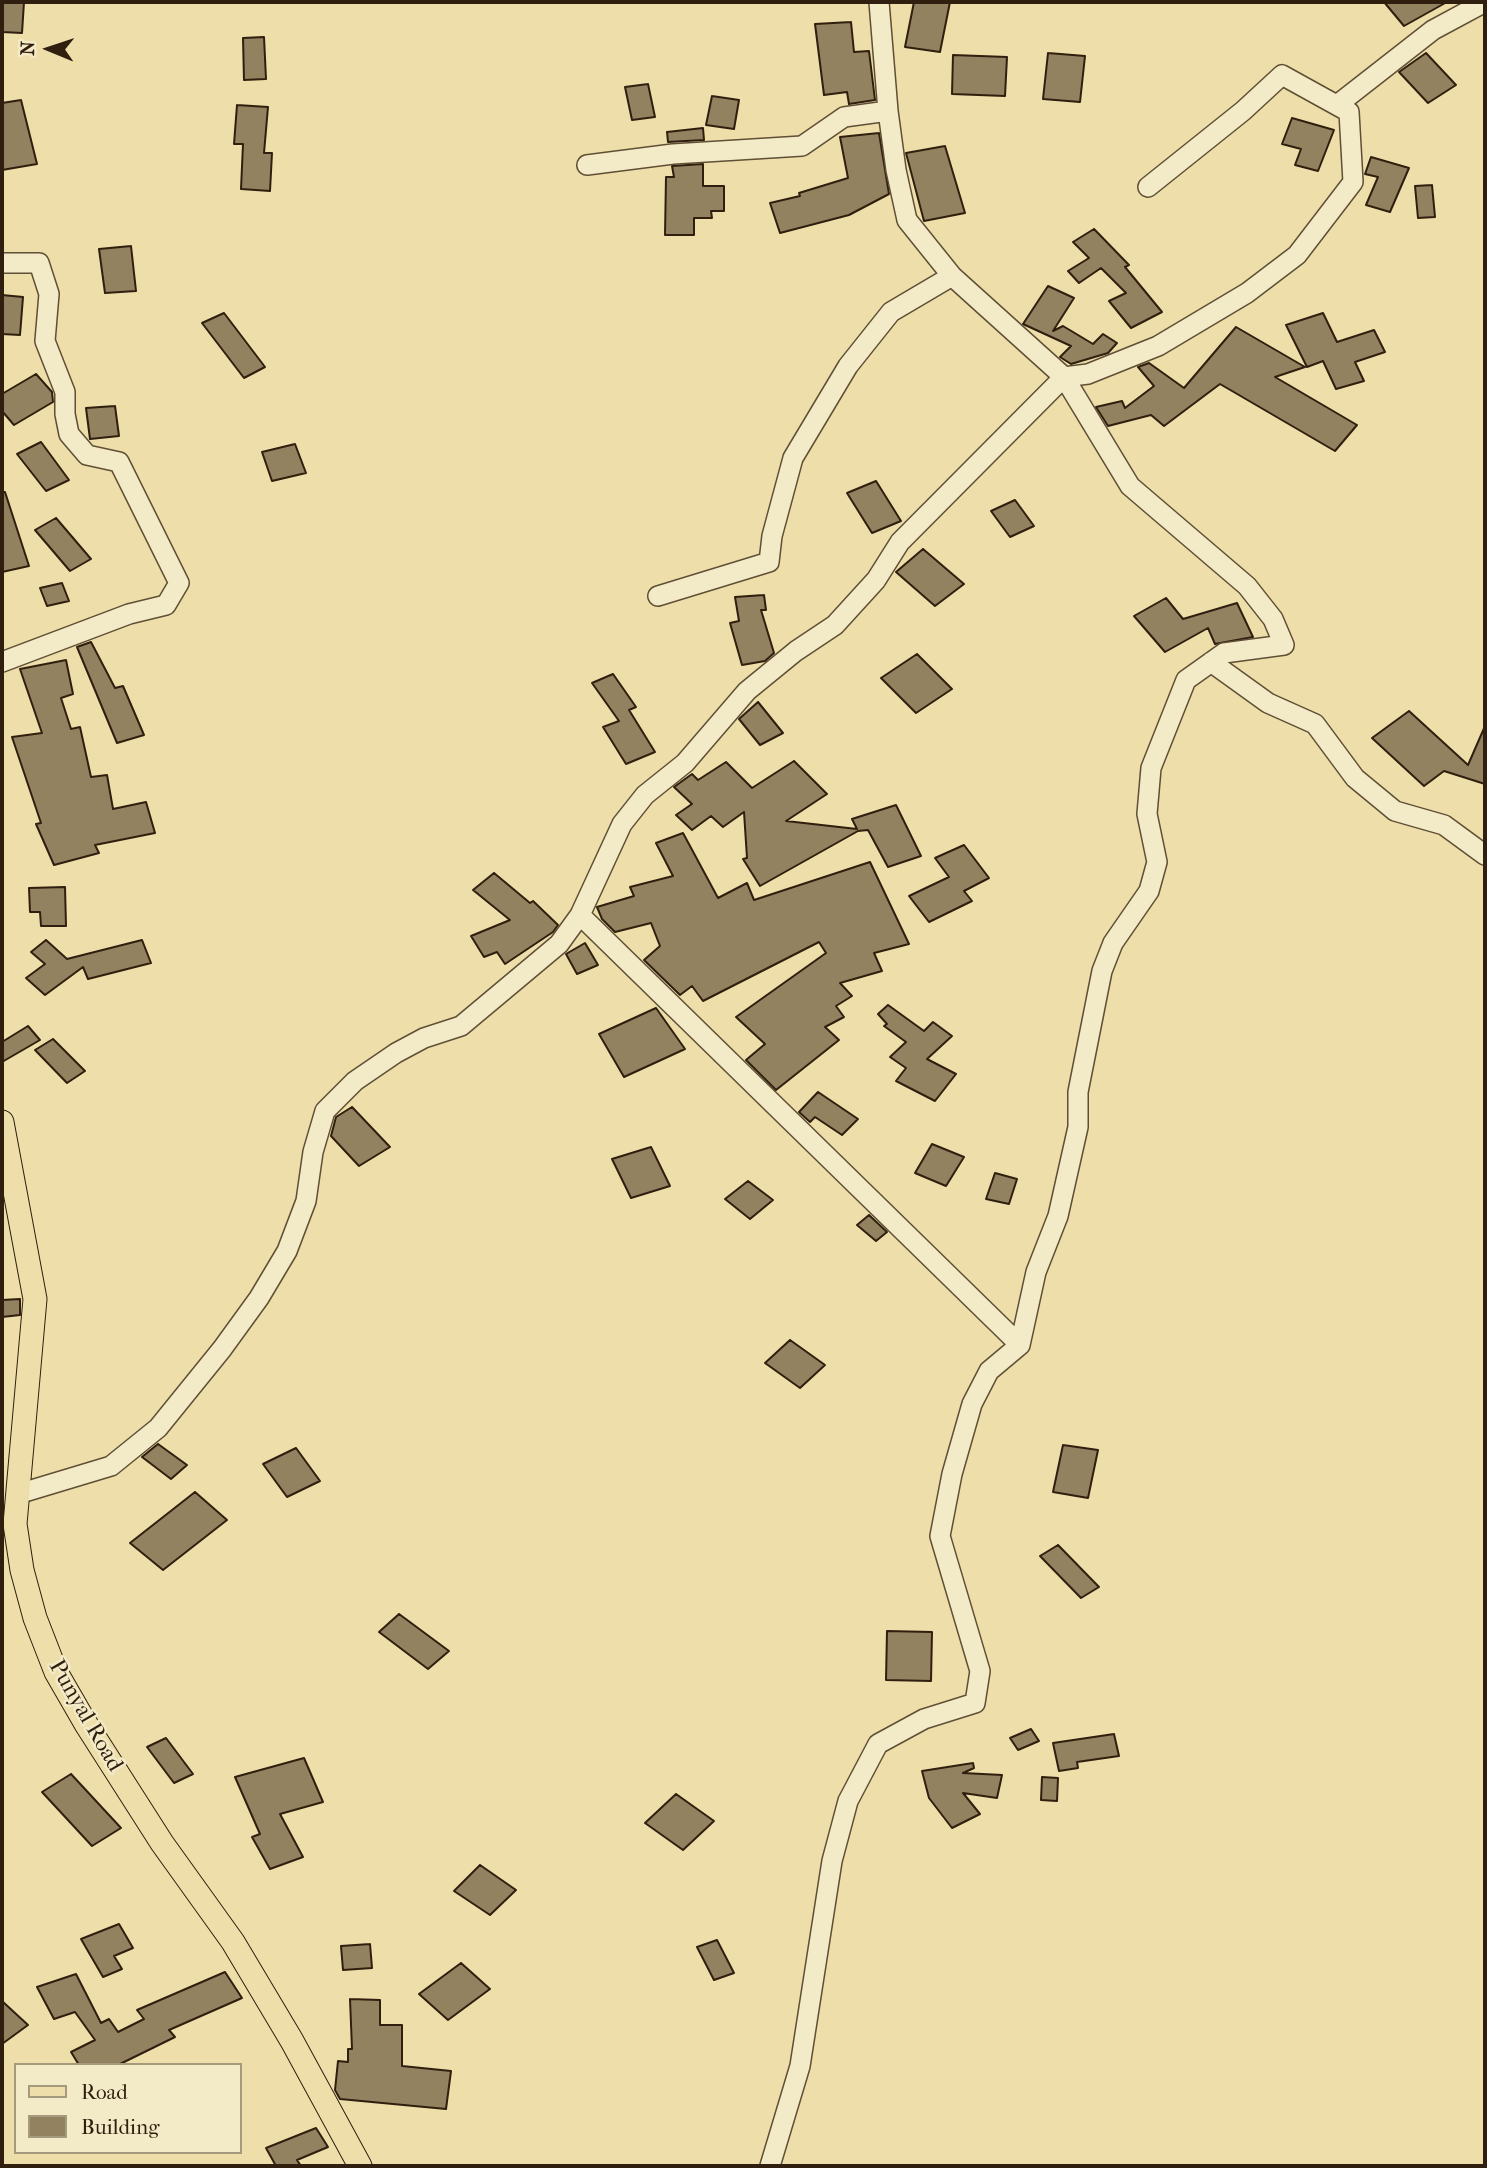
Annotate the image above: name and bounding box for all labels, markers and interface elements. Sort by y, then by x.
north arrow [14,14,84,84]
text: N [17,41,39,56]
street label: Punyal Road [42,1655,128,1777]
legend [14,2063,242,2154]
text: Road [81,2080,128,2104]
text: Building [81,2115,159,2139]

